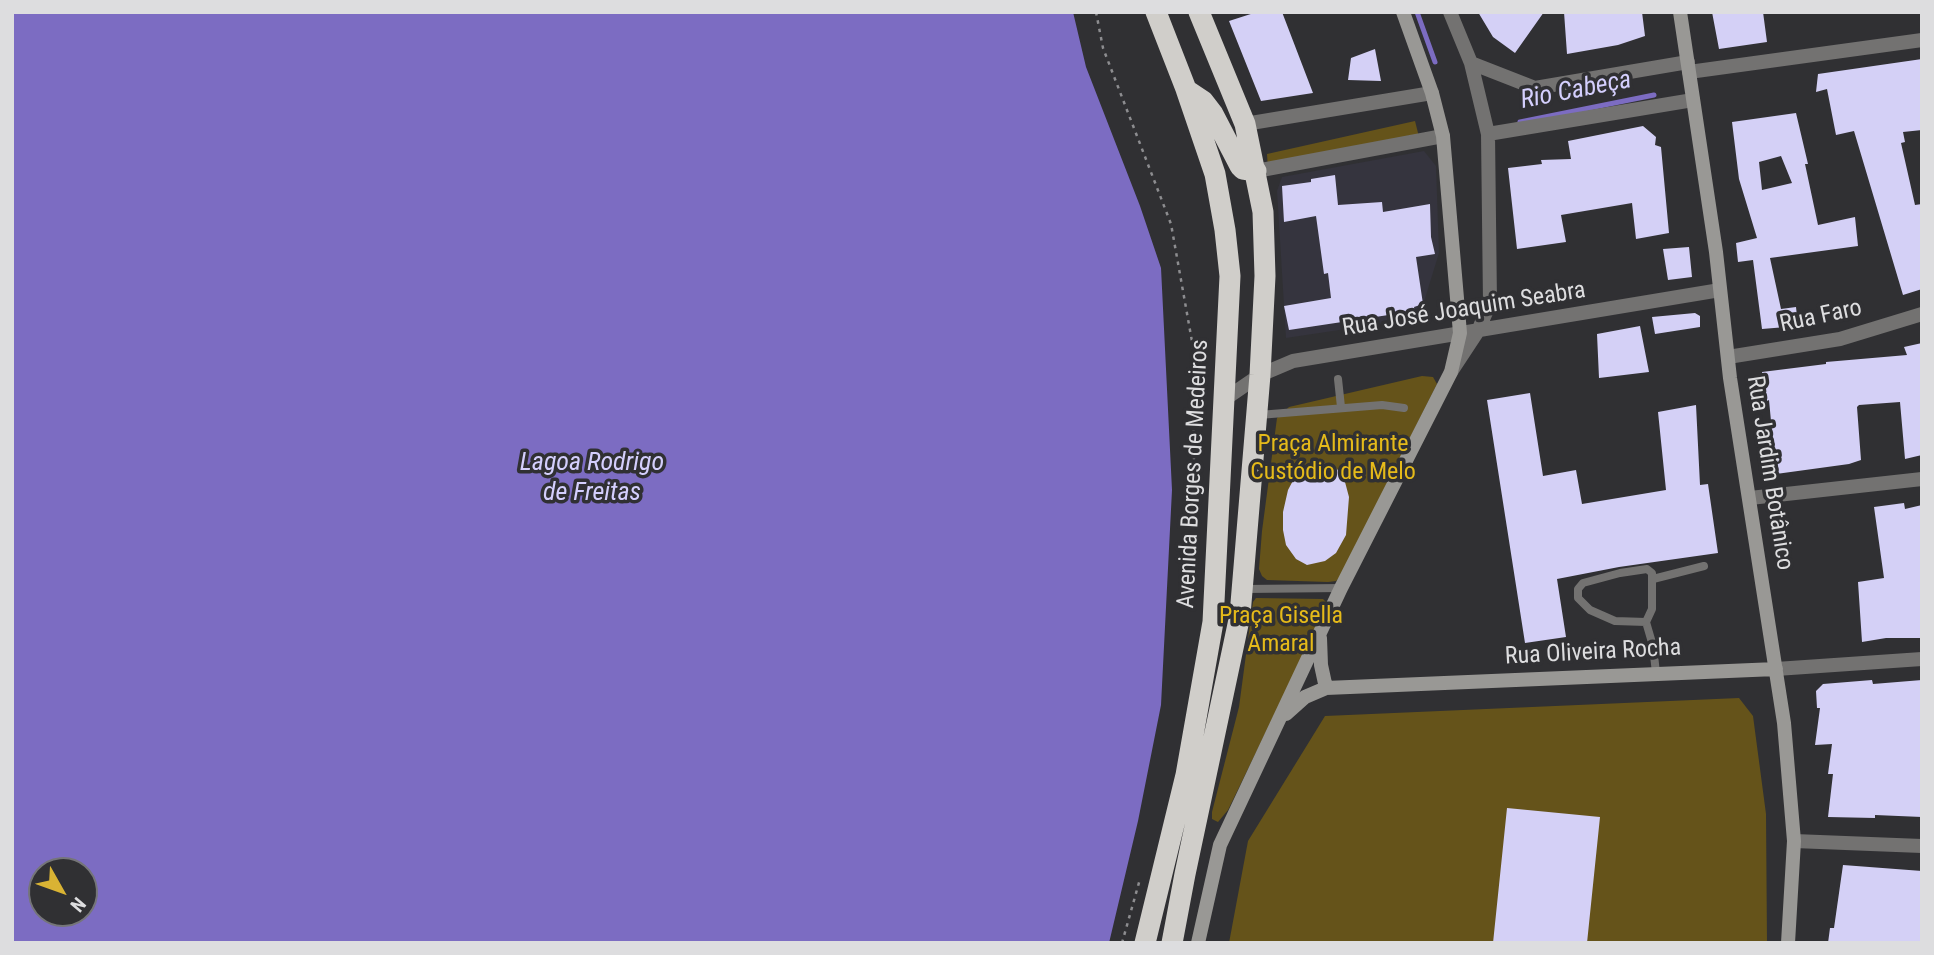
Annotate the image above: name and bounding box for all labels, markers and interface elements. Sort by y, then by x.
water label: Rio Cabeça [1518,65,1634,117]
street label: Rua José Joaquim Seabra [1340,277,1588,343]
street label: Rua Faro [1777,294,1865,340]
street label: Avenida Borges de Medeiros [1173,339,1215,609]
street label: Rua Jardim Botânico [1739,374,1799,572]
park label: Praça Almirante Custódio de Melo [1250,431,1416,487]
water label: Lagoa Rodrigo de Freitas [520,447,664,508]
park label: Praça Gisella Amaral [1219,603,1343,659]
street label: Rua Oliveira Rocha [1504,634,1682,672]
north arrow [28,857,98,927]
text: N [65,893,90,916]

